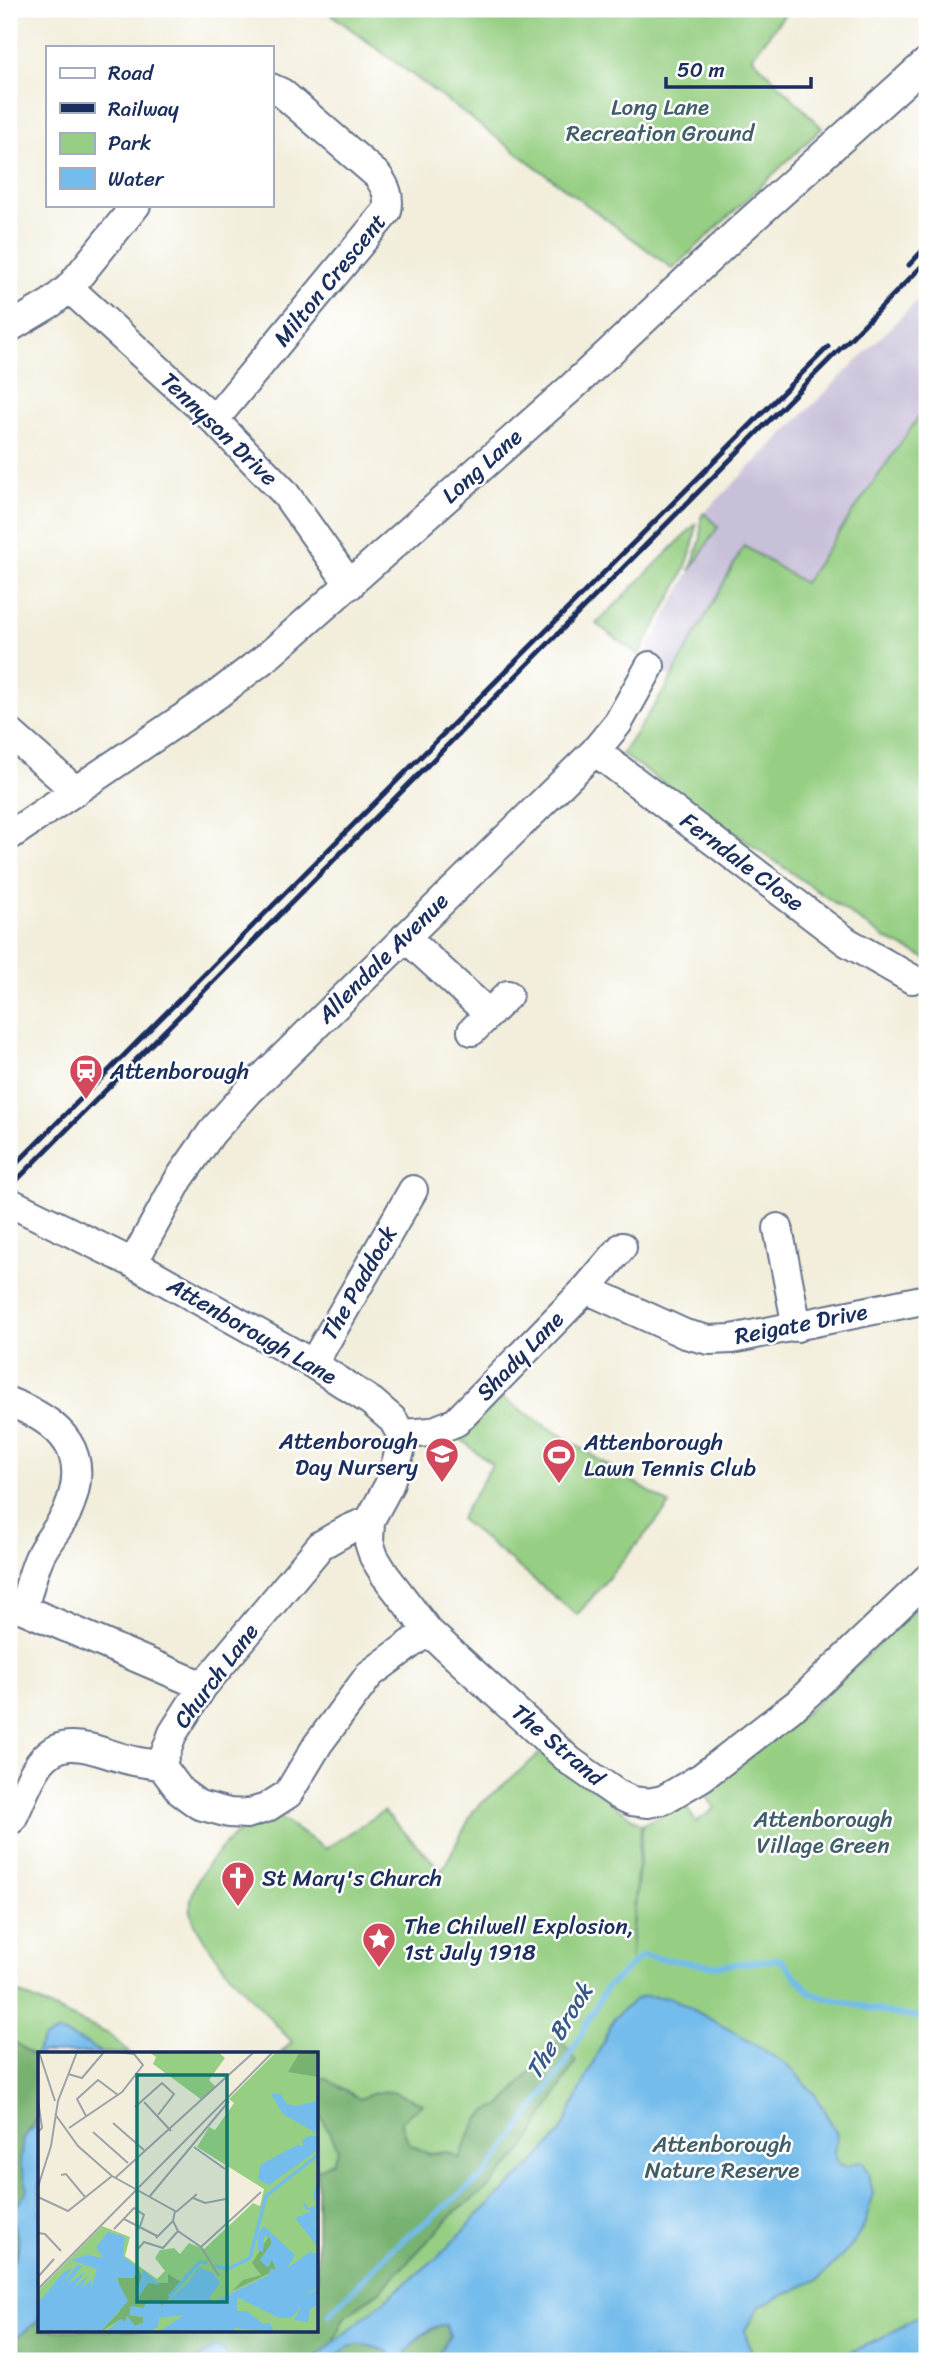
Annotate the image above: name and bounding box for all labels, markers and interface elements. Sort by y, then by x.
legend [46,46,273,206]
scale bar [666,46,812,90]
text: 50 m [677,51,725,89]
text: Road [108,54,155,92]
park label: Long Lane Recreation Ground [566,87,756,154]
text: Railway [108,90,179,128]
text: Park [108,124,151,162]
text: Water [108,160,165,198]
street label: Milton Crescent [263,204,397,356]
street label: Tennyson Drive [150,362,288,497]
street label: Long Lane [432,418,532,514]
street label: Ferndale Close [671,801,813,923]
street label: Allendale Avenue [307,882,459,1034]
place label: Attenborough [109,1051,249,1092]
station icon: Attenborough [67,1052,105,1101]
street label: The Paddock [309,1218,409,1348]
street label: Attenborough Lane [158,1265,345,1396]
street label: Reigate Drive [731,1291,871,1357]
street label: Shady Lane [466,1301,574,1411]
place label: Attenborough Day Nursery [278,1421,418,1488]
place label: Attenborough Lawn Tennis Club [583,1422,756,1489]
school or university icon: Attenborough Day Nursery [423,1435,461,1484]
sports icon: Attenborough Lawn Tennis Club [540,1436,578,1485]
street label: Church Lane [163,1614,269,1738]
street label: The Strand [502,1693,616,1798]
park label: Attenborough Village Green [752,1799,893,1866]
place label: St Mary's Church [262,1858,442,1899]
church icon: St Mary's Church [219,1859,257,1908]
place label: The Chilwell Explosion, 1st July 1918 [404,1906,634,1973]
place icon: The Chilwell Explosion, 1st July 1918 [360,1920,398,1969]
water label: The Brook [514,1973,605,2087]
inset map [38,2052,318,2332]
park label: Attenborough Nature Reserve [645,2124,799,2191]

